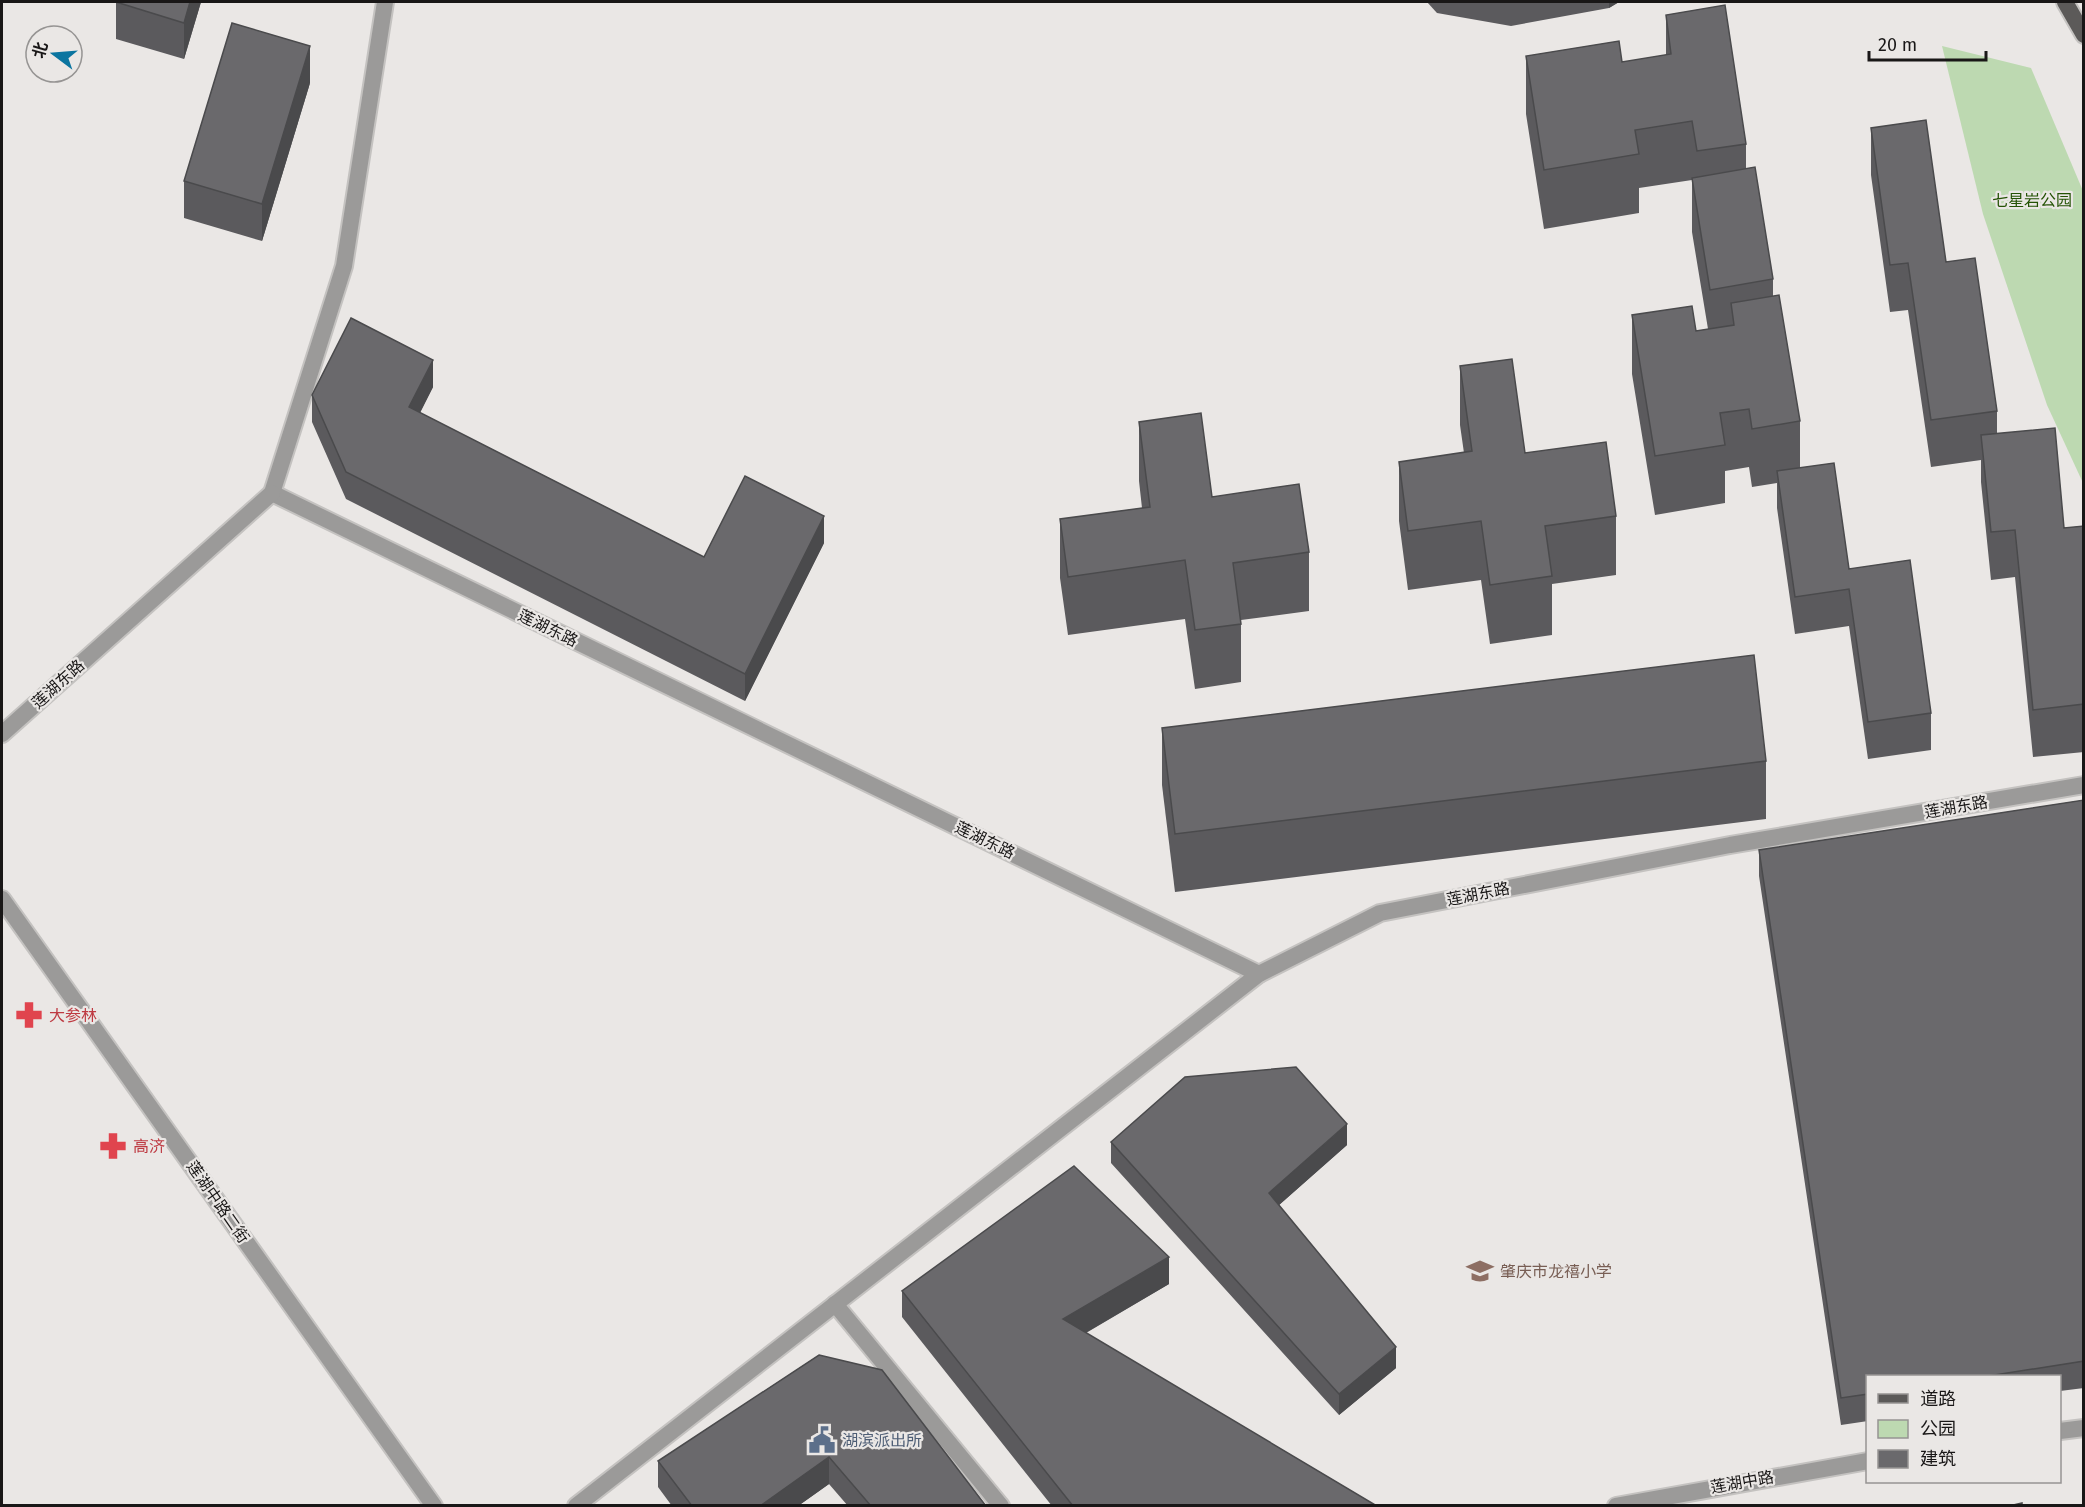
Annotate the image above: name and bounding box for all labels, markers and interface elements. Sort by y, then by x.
north arrow [24,24,84,84]
scale bar [1869,24,1986,62]
text: 20 m [1878,34,1917,56]
text: 北 [29,40,51,60]
park label: 七星岩公园 [1992,191,2072,210]
street label: 莲湖东路 [515,605,581,651]
street label: 莲湖东路 [28,656,88,712]
street label: 莲湖东路 [1923,792,1989,822]
street label: 莲湖东路 [952,817,1018,863]
street label: 莲湖东路 [1445,879,1511,909]
pharmacy icon: 大参林 [14,1000,44,1030]
place label: 大参林 [49,1006,97,1025]
pharmacy icon: 高济 [98,1131,128,1161]
place label: 高济 [133,1137,165,1156]
street label: 莲湖中路二街 [183,1157,253,1247]
school or university icon: 肇庆市龙禧小学 [1465,1256,1495,1286]
place label: 肇庆市龙禧小学 [1500,1262,1612,1281]
legend [1866,1375,2061,1483]
text: 道路 [1920,1388,1956,1410]
text: 公园 [1920,1418,1956,1440]
public building icon: 湖滨派出所 [807,1425,837,1455]
place label: 湖滨派出所 [842,1431,922,1450]
text: 建筑 [1920,1448,1956,1470]
street label: 莲湖中路 [1709,1467,1775,1497]

